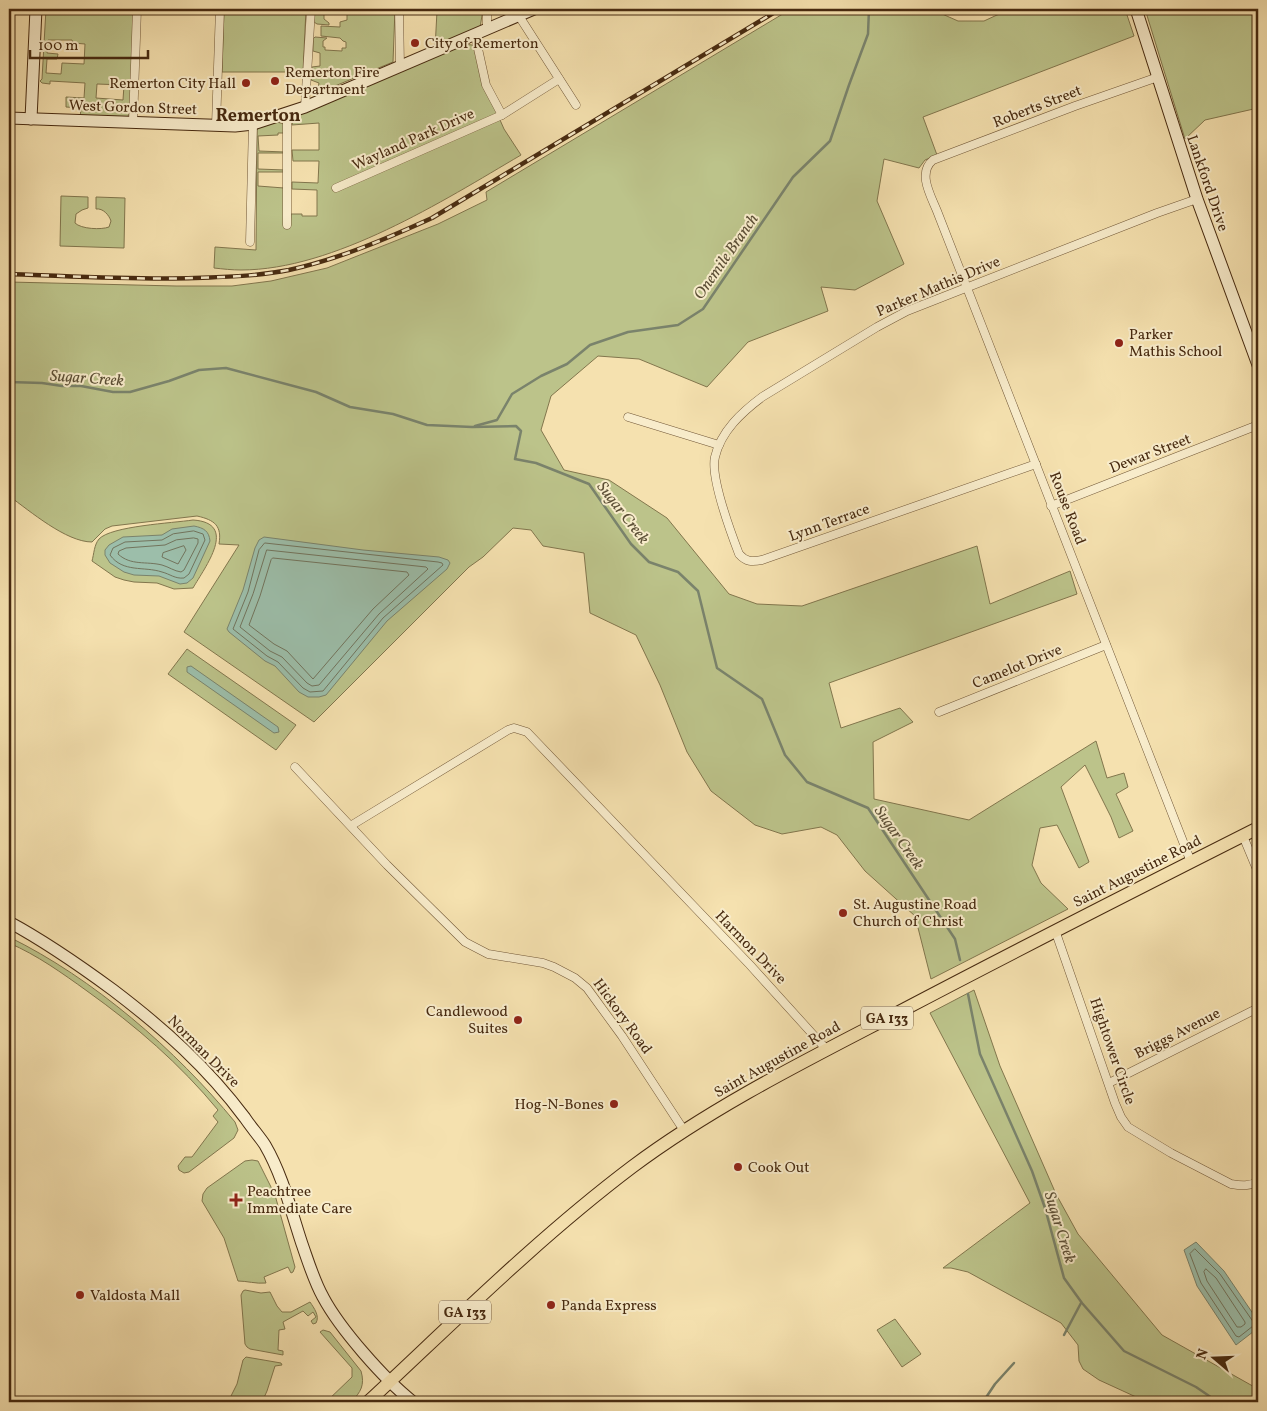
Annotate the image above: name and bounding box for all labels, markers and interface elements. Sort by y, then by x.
scale bar [30,28,148,60]
place label: City of Remerton [425,34,539,55]
text: 100 m [38,36,78,57]
marker: City of Remerton [409,37,421,49]
place label: Remerton Fire Department [285,63,380,101]
place label: Remerton City Hall [109,74,236,95]
marker: Remerton Fire Department [269,75,281,87]
marker: Remerton City Hall [240,77,252,89]
street label: Roberts Street [990,81,1085,134]
street label: West Gordon Street [68,96,198,121]
district label: Remerton [215,104,301,129]
street label: Wayland Park Drive [349,104,478,177]
street label: Lankford Drive [1180,133,1233,234]
water label: Onemile Branch [689,210,764,305]
street label: Parker Mathis Drive [873,252,1004,323]
place label: Parker Mathis School [1129,325,1222,363]
marker: Parker Mathis School [1113,337,1125,349]
water label: Sugar Creek [49,365,125,393]
street label: Dewar Street [1107,429,1194,480]
street label: Rouse Road [1043,469,1090,548]
water label: Sugar Creek [591,477,654,550]
street label: Lynn Terrace [786,499,873,548]
street label: Camelot Drive [970,640,1066,695]
water label: Sugar Creek [868,802,929,875]
street label: Saint Augustine Road [1070,831,1205,914]
place label: St. Augustine Road Church of Christ [853,895,977,933]
street label: Harmon Drive [709,907,790,989]
marker: St. Augustine Road Church of Christ [837,907,849,919]
street label: Hickory Road [587,975,656,1059]
street label: Hightower Circle [1083,995,1140,1108]
place label: Candlewood Suites [426,1002,508,1040]
street label: Briggs Avenue [1131,1004,1224,1065]
road number: GA 133 [861,1006,913,1030]
street label: Norman Drive [162,1011,244,1093]
marker: Candlewood Suites [512,1014,524,1026]
street label: Saint Augustine Road [711,1017,845,1104]
place label: Hog-N-Bones [514,1095,604,1116]
marker: Hog-N-Bones [608,1098,620,1110]
place label: Cook Out [748,1158,809,1179]
marker: Cook Out [732,1161,744,1173]
place label: Peachtree Immediate Care [247,1182,352,1220]
water label: Sugar Creek [1038,1189,1081,1267]
marker: Peachtree Immediate Care [229,1193,243,1207]
place label: Valdosta Mall [90,1286,180,1307]
marker: Valdosta Mall [74,1289,86,1301]
place label: Panda Express [561,1296,657,1317]
marker: Panda Express [545,1299,557,1311]
road number: GA 133 [439,1300,491,1324]
north arrow [1190,1334,1240,1384]
text: N [1192,1346,1214,1362]

